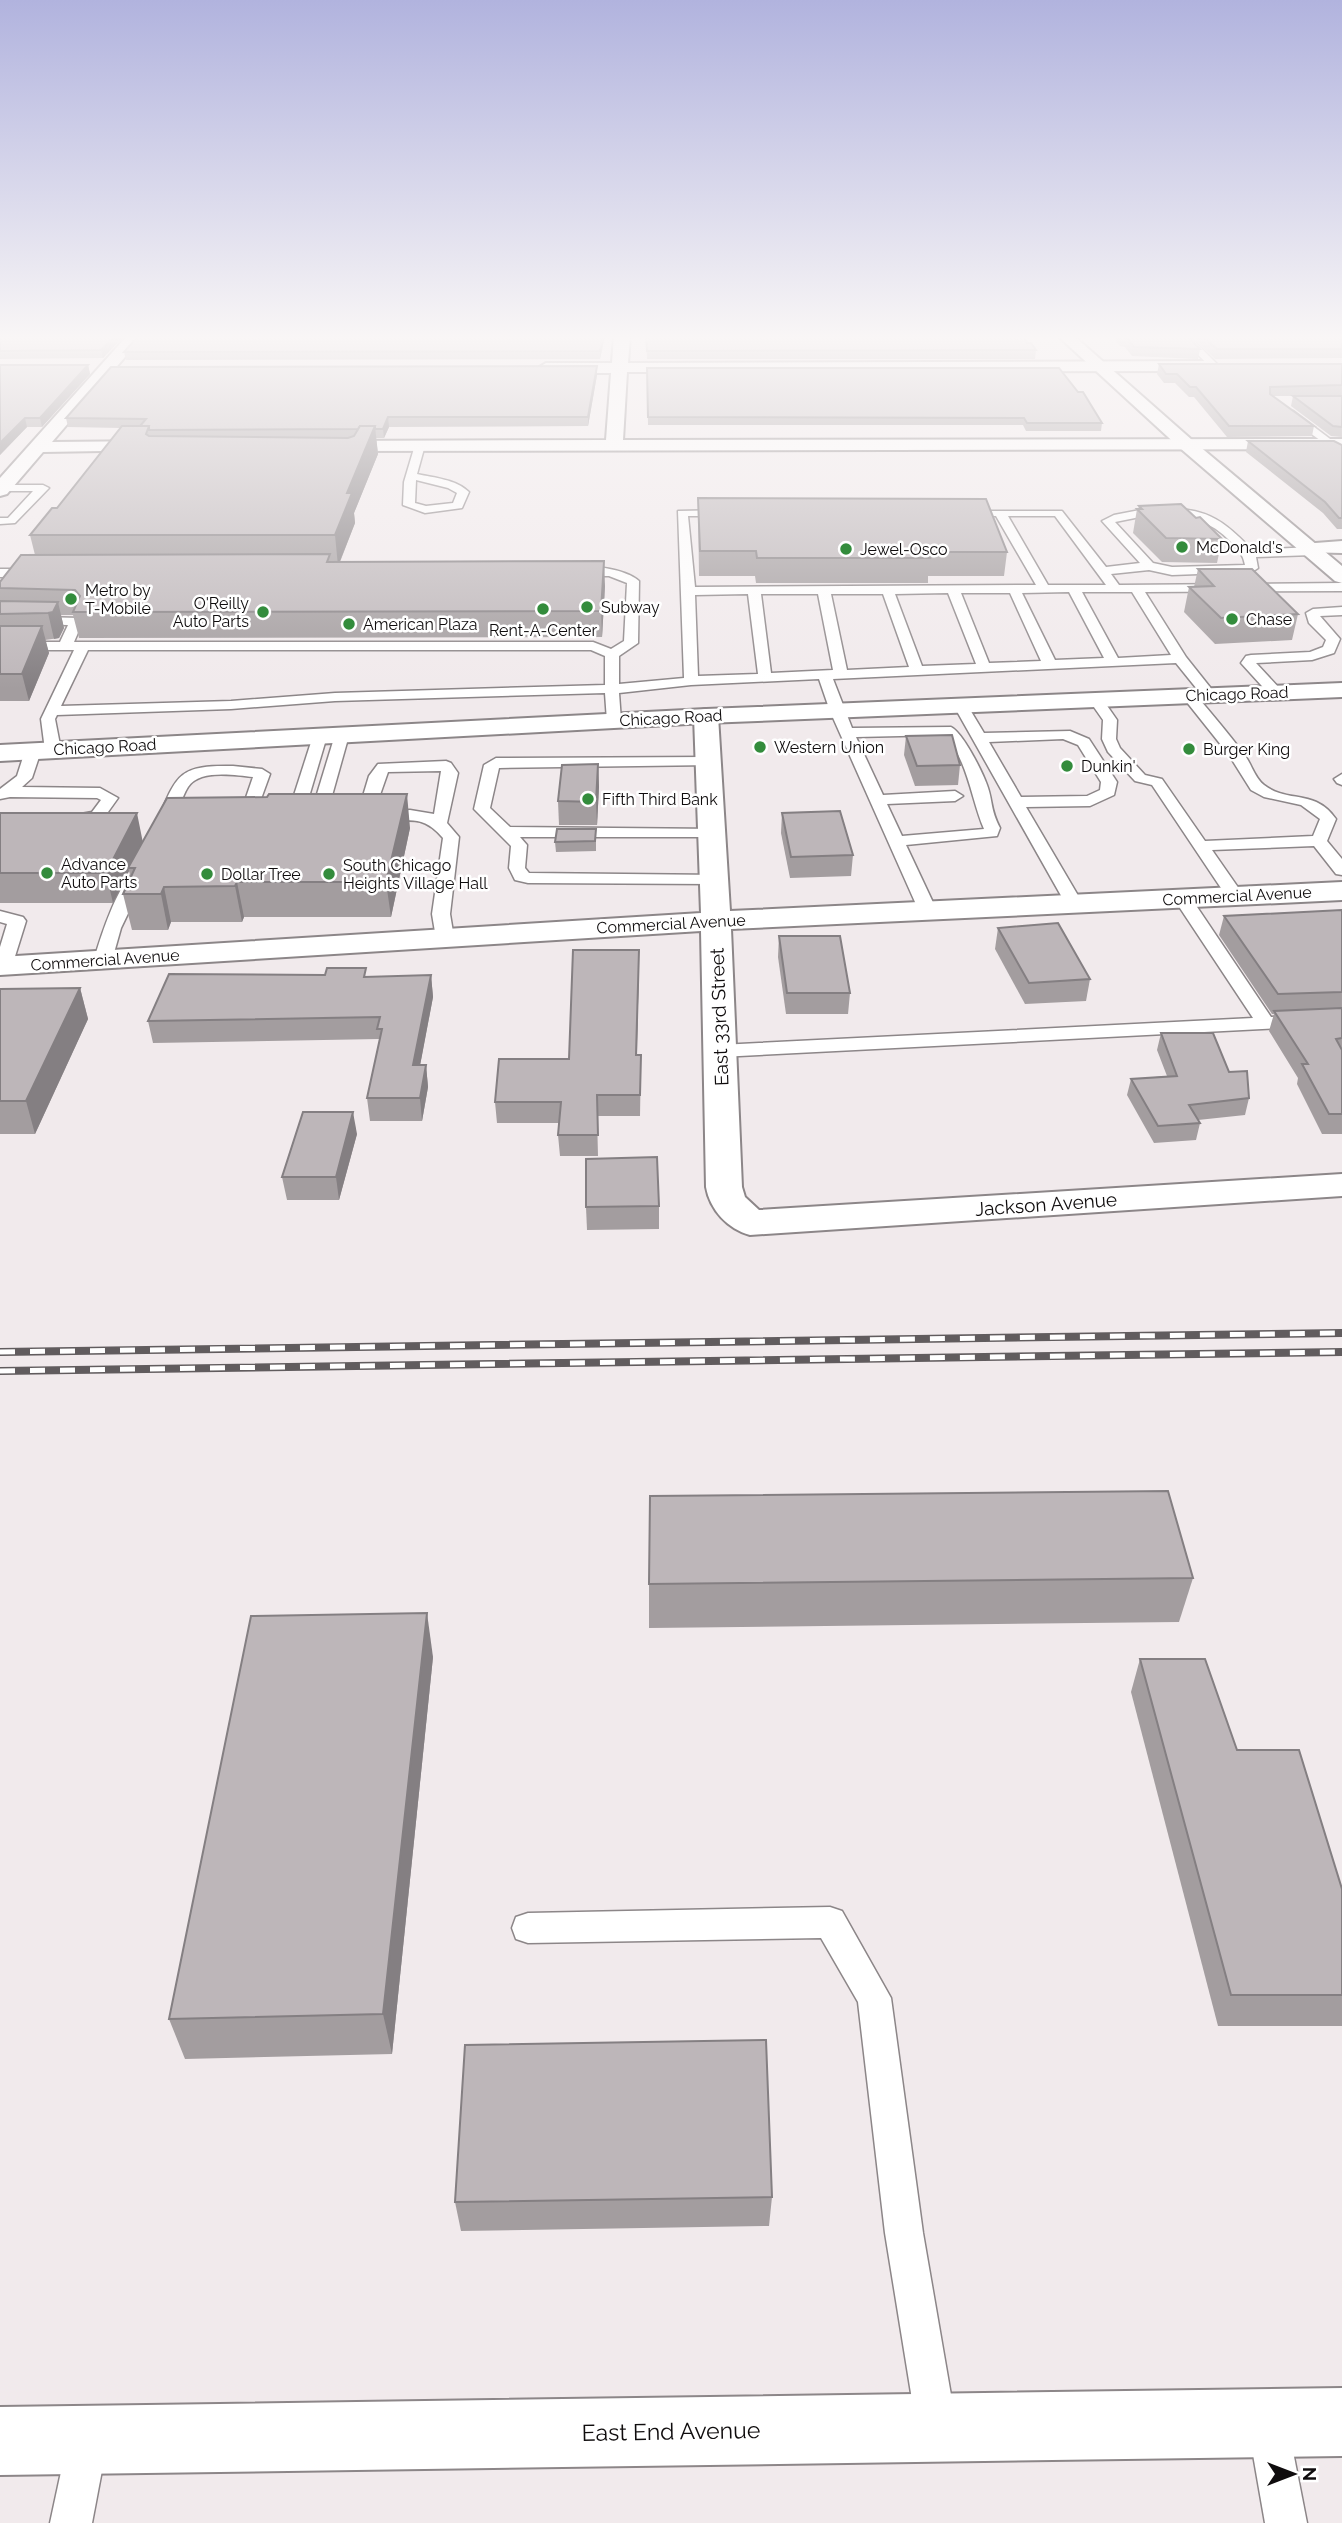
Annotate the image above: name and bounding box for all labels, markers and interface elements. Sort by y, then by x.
place label: McDonald's [1196,538,1283,557]
marker: McDonald's [1174,539,1190,555]
place label: Jewel-Osco [860,540,948,559]
marker: Jewel-Osco [838,541,854,557]
place label: Metro by T-Mobile [85,581,151,618]
marker: Metro by T-Mobile [63,591,79,607]
place label: O'Reilly Auto Parts [173,594,249,631]
place label: Subway [601,598,660,617]
marker: Subway [579,599,595,615]
marker: Rent-A-Center [535,601,551,617]
marker: O'Reilly Auto Parts [255,604,271,620]
place label: Chase [1246,610,1292,629]
marker: Chase [1224,611,1240,627]
place label: American Plaza [363,615,478,634]
marker: American Plaza [341,616,357,632]
place label: Rent-A-Center [489,621,597,640]
street label: Chicago Road [1185,683,1289,705]
street label: Chicago Road [619,706,723,730]
street label: Chicago Road [53,735,157,759]
place label: Western Union [774,738,884,757]
marker: Western Union [752,739,768,755]
place label: Burger King [1203,740,1290,759]
marker: Burger King [1181,741,1197,757]
place label: Dunkin' [1081,757,1136,776]
marker: Dunkin' [1059,758,1075,774]
place label: Fifth Third Bank [602,790,718,809]
marker: Fifth Third Bank [580,791,596,807]
place label: Advance Auto Parts [61,855,138,892]
place label: South Chicago Heights Village Hall [343,856,488,893]
marker: Advance Auto Parts [39,865,55,881]
place label: Dollar Tree [221,865,301,884]
marker: Dollar Tree [199,866,215,882]
marker: South Chicago Heights Village Hall [321,866,337,882]
street label: Commercial Avenue [1162,883,1312,909]
street label: Commercial Avenue [596,911,746,937]
street label: Commercial Avenue [30,945,180,975]
street label: East 33rd Street [706,947,732,1086]
street label: Jackson Avenue [974,1188,1118,1220]
street label: East End Avenue [581,2416,761,2446]
north arrow [1258,2439,1328,2509]
text: N [1299,2467,1321,2481]

